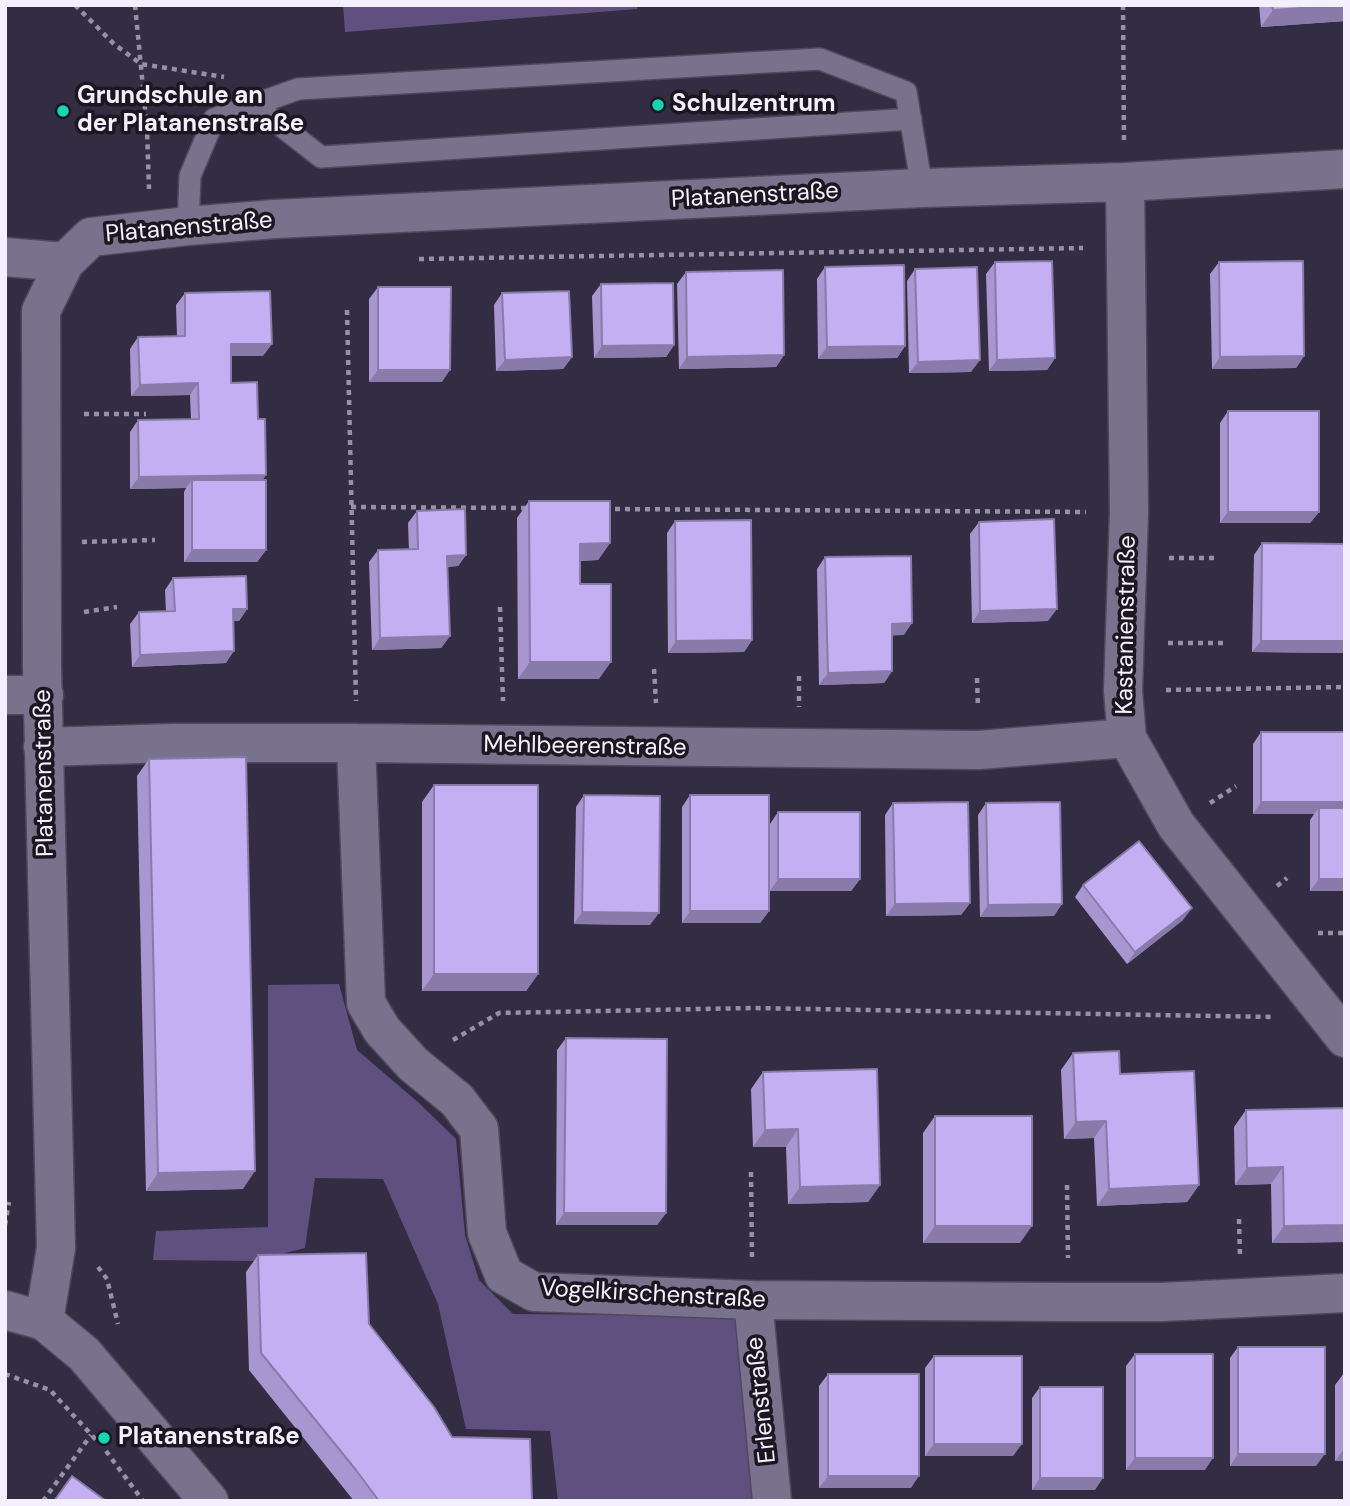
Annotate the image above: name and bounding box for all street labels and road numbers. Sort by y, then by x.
street label: Platanenstraße [671,177,839,215]
street label: Platanenstraße [104,206,274,250]
street label: Kastanienstraße [1111,535,1143,715]
street label: Platanenstraße [29,689,61,857]
street label: Mehlbeerenstraße [483,731,687,763]
street label: Vogelkirschenstraße [539,1275,767,1315]
street label: Erlenstraße [741,1335,783,1465]

